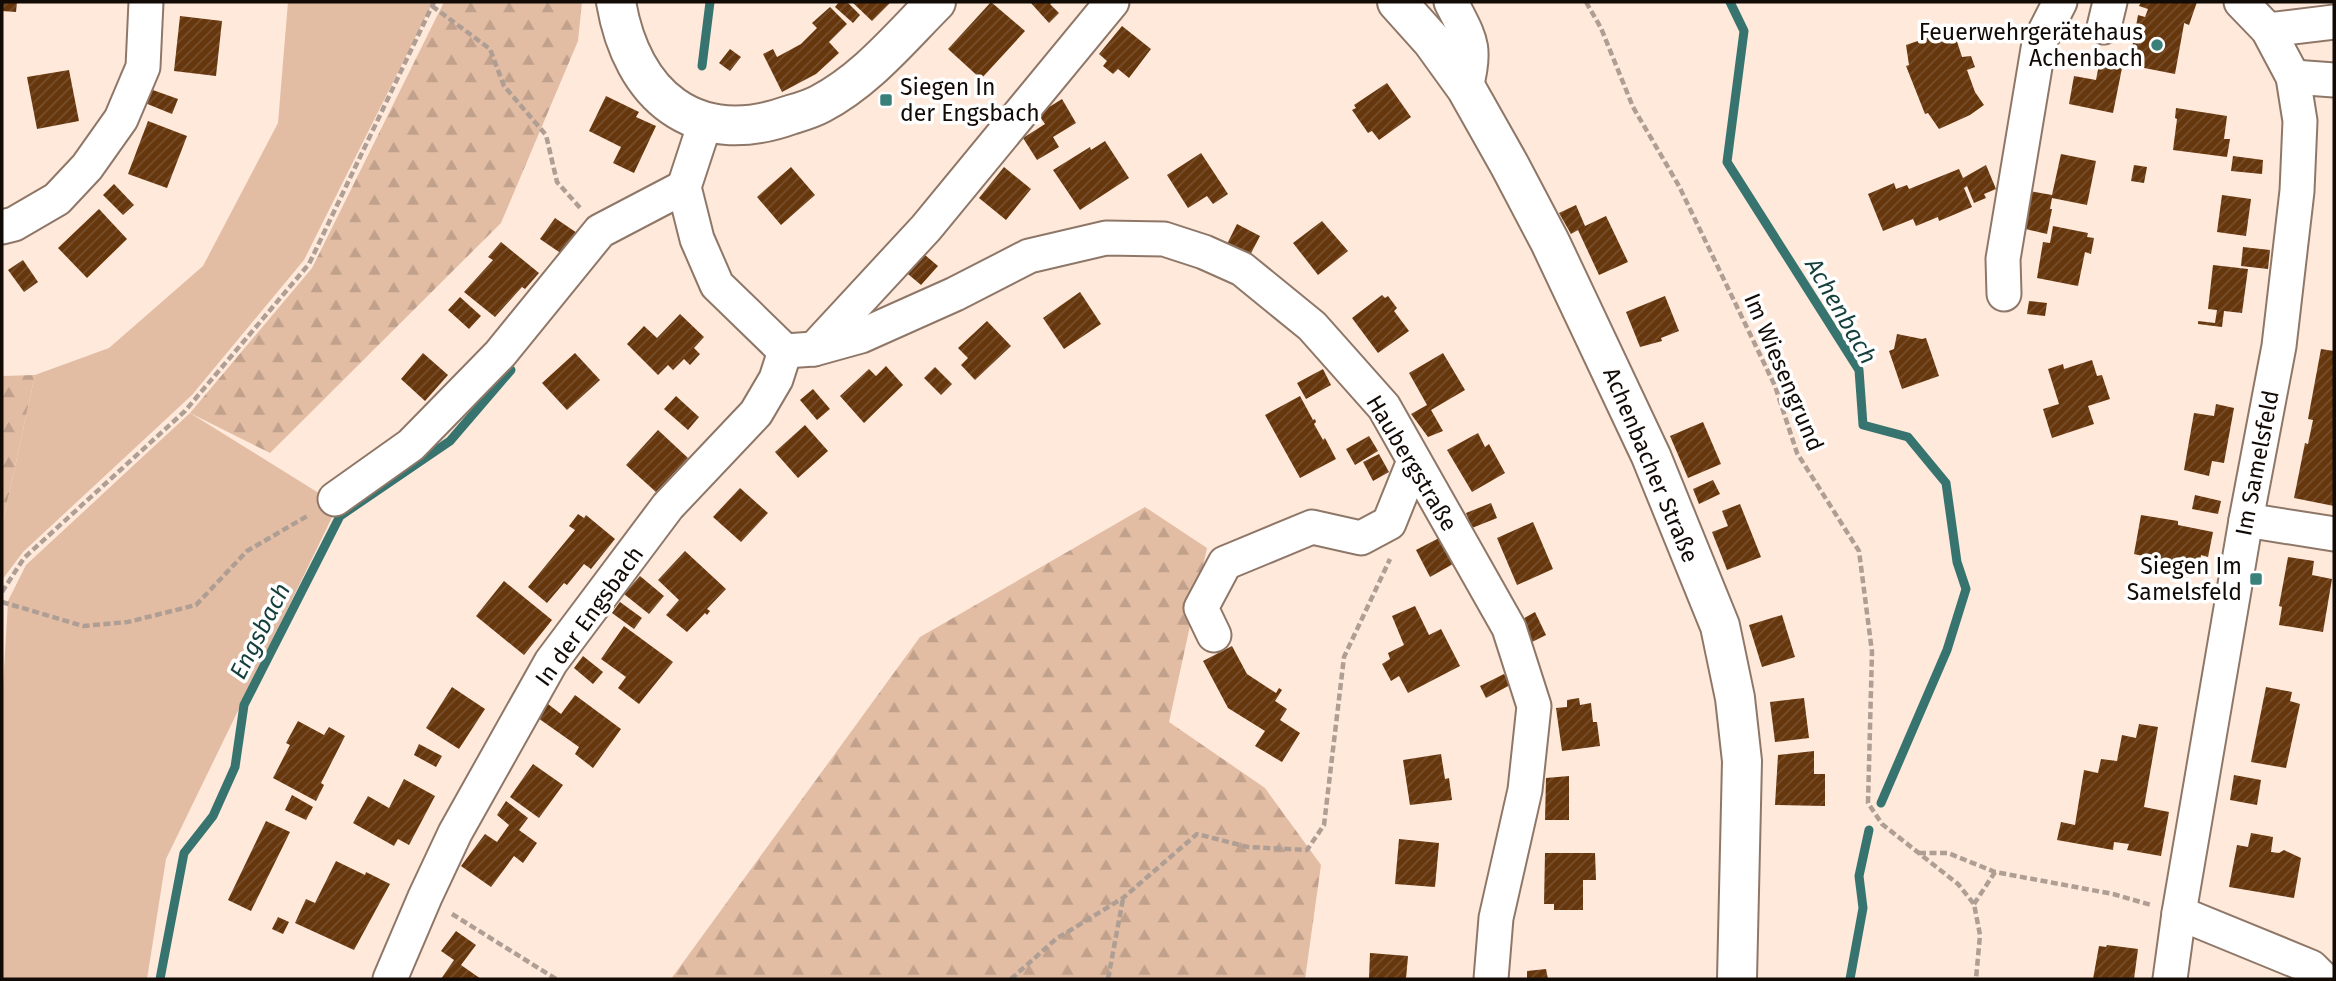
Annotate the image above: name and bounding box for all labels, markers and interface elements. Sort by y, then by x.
place label: Feuerwehrgerätehaus Achenbach [1919,18,2143,72]
marker: Feuerwehrgerätehaus Achenbach [2149,37,2165,53]
place label: Siegen In der Engsbach [900,73,1040,127]
marker: Siegen In der Engsbach [878,92,894,108]
water label: Achenbach [1799,252,1883,369]
street label: Im Wiesengrund [1738,289,1830,455]
street label: Achenbacher Straße [1597,363,1705,567]
street label: Im Samelsfeld [2229,388,2285,538]
street label: Haubergstraße [1360,390,1464,536]
street label: In der Engsbach [529,541,649,691]
place label: Siegen Im Samelsfeld [2127,552,2242,606]
marker: Siegen Im Samelsfeld [2248,571,2264,587]
water label: Engsbach [224,578,296,684]

